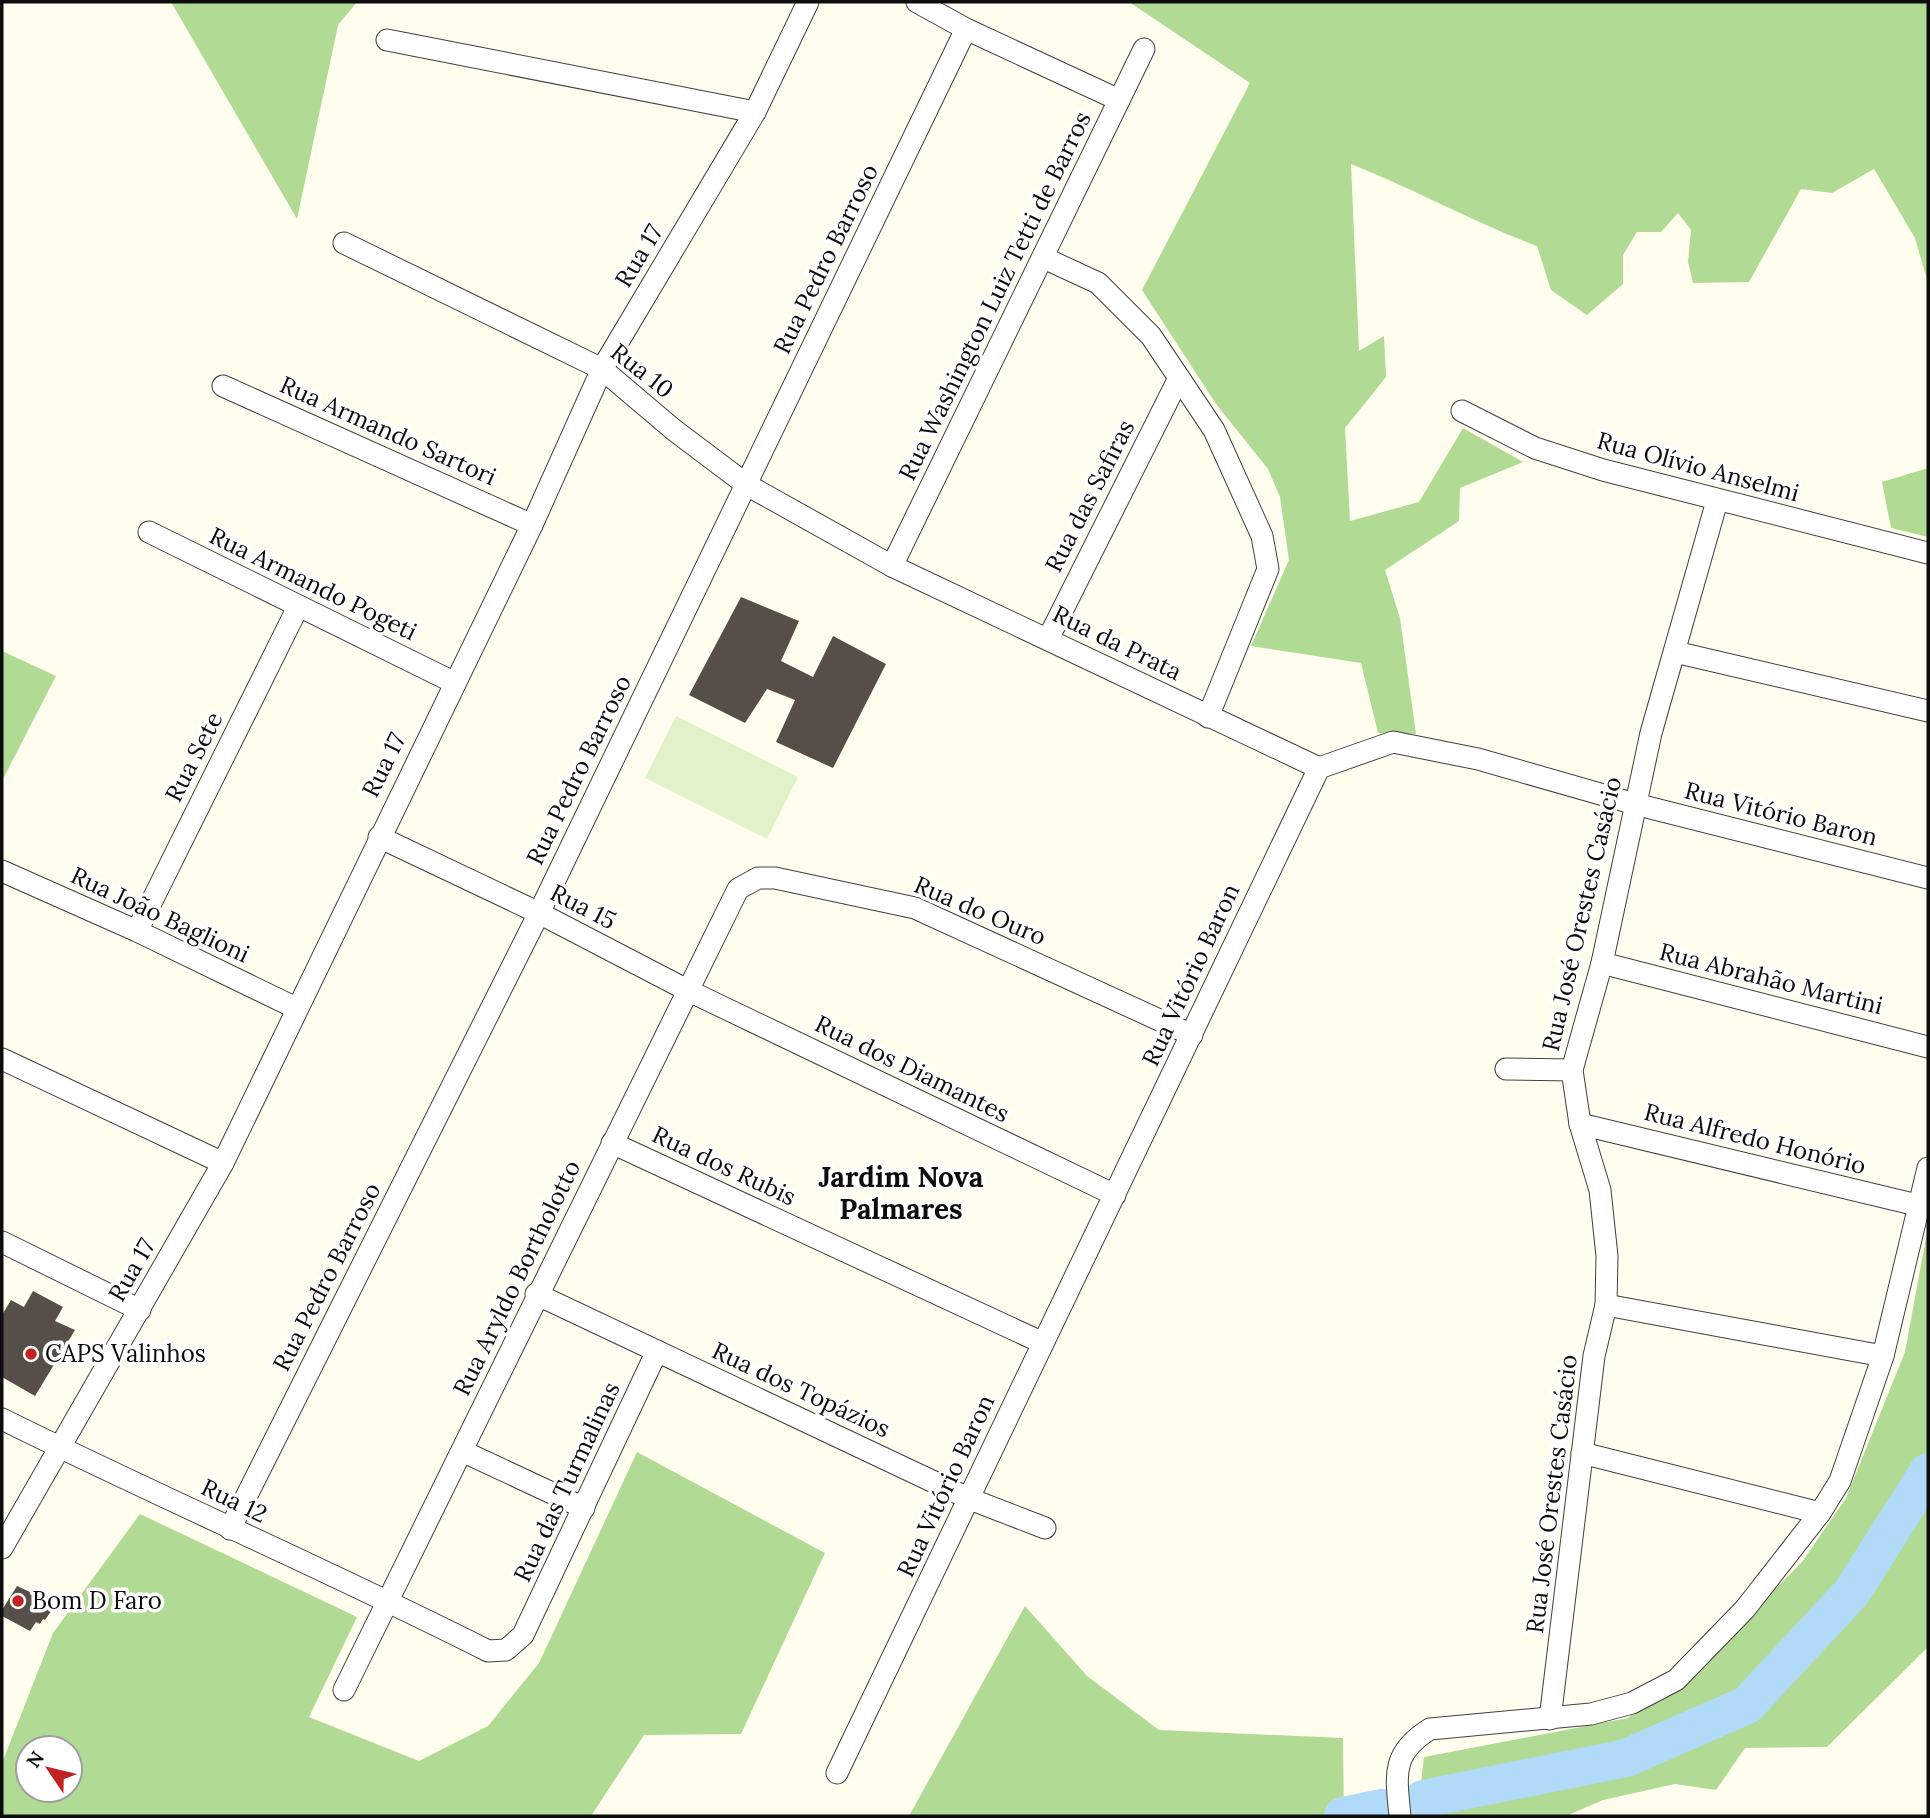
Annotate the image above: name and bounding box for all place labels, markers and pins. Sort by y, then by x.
place label: CAPS Valinhos [45,1338,206,1369]
marker: CAPS Valinhos [23,1346,39,1362]
place label: Bom D Faro [32,1585,162,1616]
marker: Bom D Faro [10,1593,26,1609]

